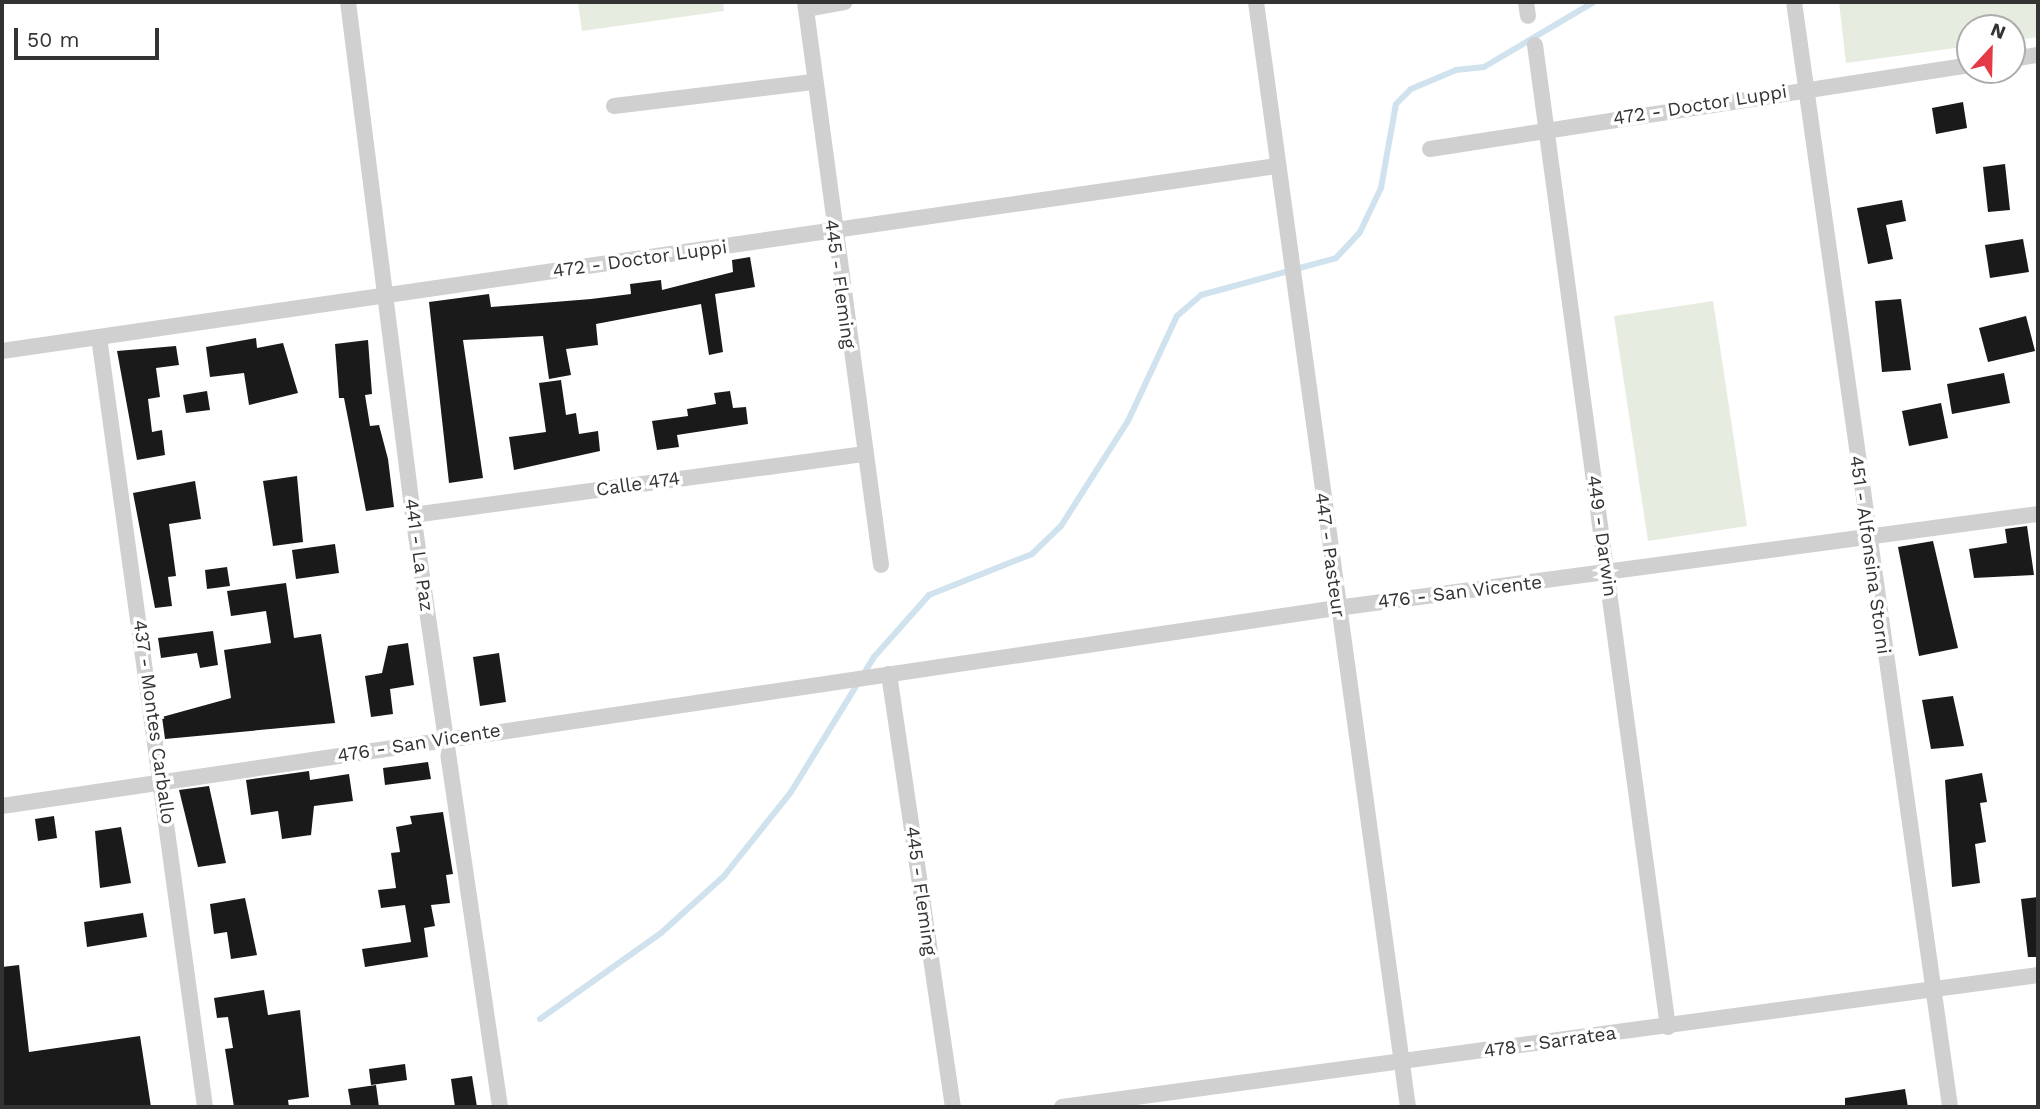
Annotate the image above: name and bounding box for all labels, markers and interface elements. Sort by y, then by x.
scale bar [18,14,163,58]
north arrow [1956,14,2026,84]
text: N [1987,18,2009,44]
text: 50 m [27,27,79,52]
street label: 472 - Doctor Luppi [1611,80,1789,130]
street label: 445 - Fleming [820,218,860,350]
street label: 472 - Doctor Luppi [551,235,729,283]
street label: 451 - Alfonsina Storni [1845,454,1895,656]
street label: Calle 474 [595,467,681,501]
street label: 449 - Darwin [1582,474,1622,598]
street label: 447 - Pasteur [1310,491,1350,619]
street label: 441 - La Paz [400,497,438,613]
street label: 476 - San Vicente [1376,571,1544,613]
street label: 437 - Montes Carballo [128,618,180,826]
street label: 476 - San Vicente [335,719,503,767]
street label: 445 - Fleming [901,825,941,957]
street label: 478 - Sarratea [1482,1021,1618,1063]

